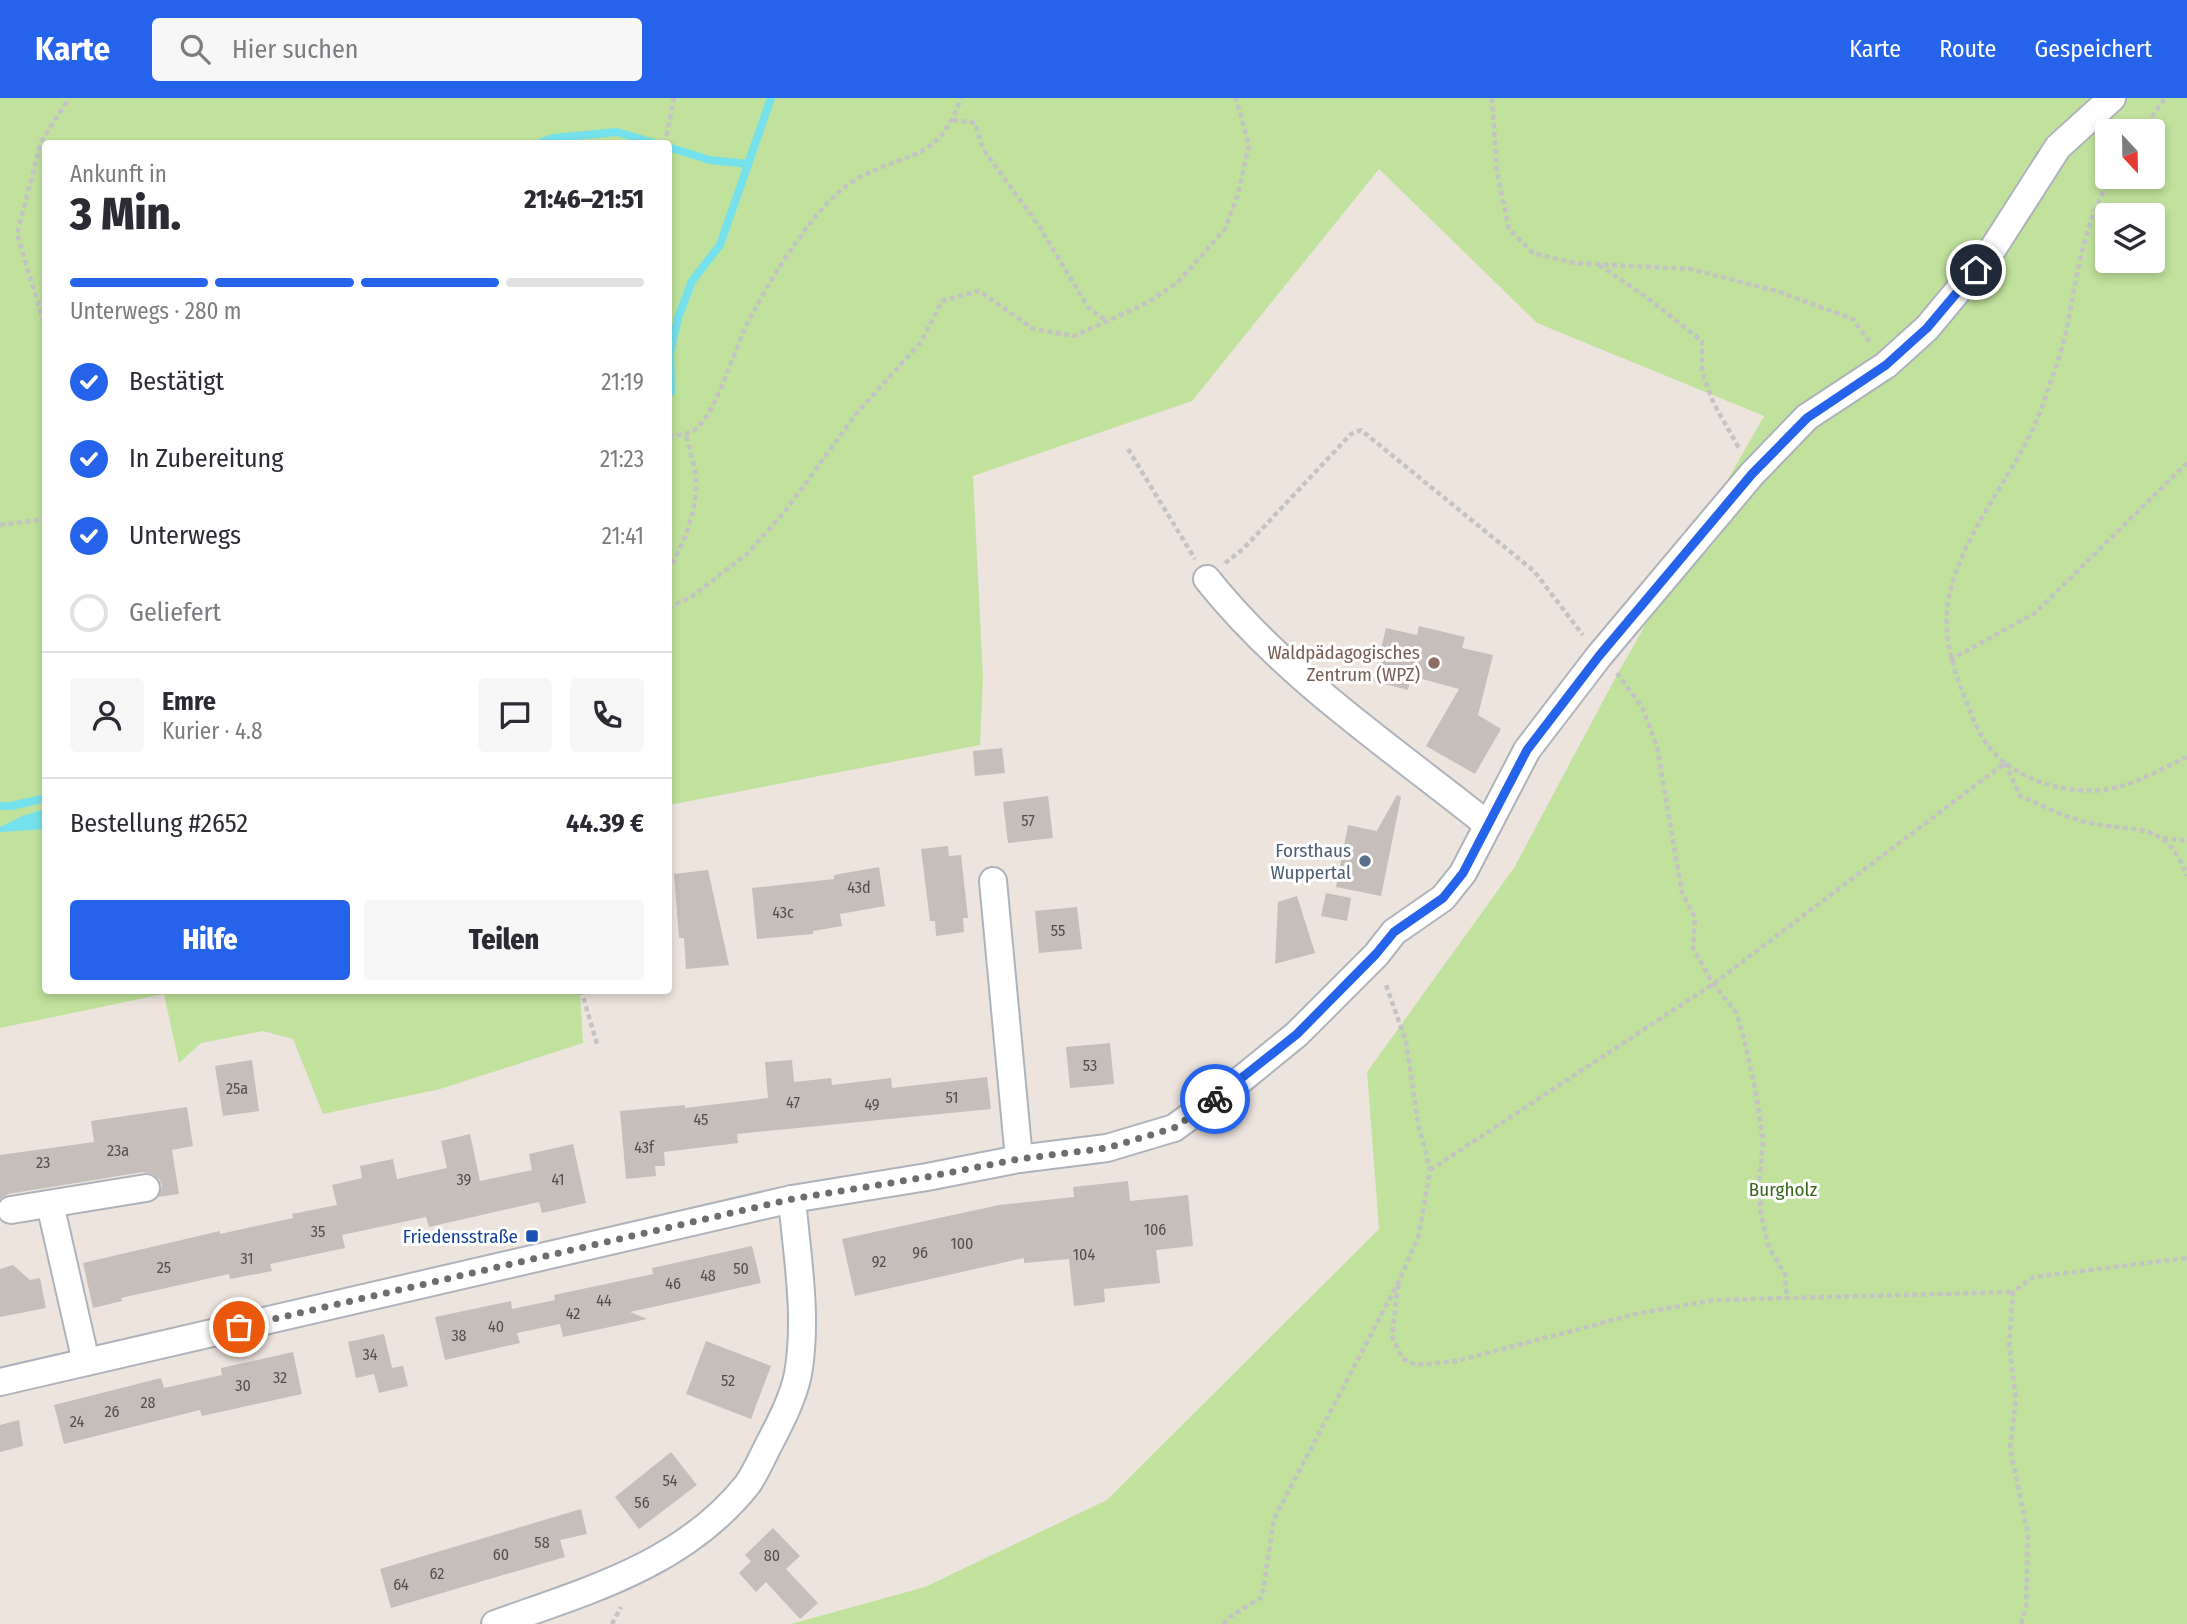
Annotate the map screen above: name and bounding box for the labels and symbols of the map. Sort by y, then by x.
north arrow [2095,119,2165,189]
pin [1946,240,2006,300]
place label: Waldpädagogisches Zentrum (WPZ) [1267,641,1420,686]
marker: Waldpädagogisches Zentrum (WPZ) [1426,655,1442,671]
house number: 57 [1021,811,1035,830]
place label: Forsthaus Wuppertal [1271,839,1351,884]
marker: Forsthaus Wuppertal [1357,853,1373,869]
house number: 43d [847,878,871,897]
house number: 43c [772,903,794,922]
house number: 55 [1051,921,1065,940]
house number: 53 [1083,1056,1097,1075]
courier [1180,1064,1250,1134]
house number: 25a [226,1079,248,1098]
house number: 51 [946,1088,958,1107]
house number: 47 [786,1093,800,1112]
house number: 49 [864,1095,880,1114]
house number: 45 [694,1110,708,1129]
house number: 43f [634,1138,655,1157]
house number: 23a [107,1141,129,1160]
house number: 23 [36,1153,50,1172]
house number: 39 [457,1170,472,1189]
house number: 41 [551,1170,565,1189]
park label: Burgholz [1749,1178,1818,1201]
house number: 106 [1144,1220,1166,1239]
house number: 35 [311,1222,325,1241]
place label: Friedensstraße [403,1225,518,1248]
marker: Friedensstraße [524,1228,540,1244]
house number: 100 [951,1234,973,1253]
house number: 96 [912,1243,928,1262]
house number: 104 [1073,1245,1095,1264]
house number: 31 [240,1249,254,1268]
house number: 92 [872,1252,886,1271]
house number: 25 [157,1258,171,1277]
house number: 50 [733,1259,749,1278]
house number: 48 [700,1266,716,1285]
house number: 46 [665,1274,681,1293]
house number: 44 [596,1291,612,1310]
pin [209,1297,269,1357]
house number: 42 [566,1304,580,1323]
house number: 40 [488,1317,504,1336]
house number: 38 [451,1326,467,1345]
house number: 34 [363,1345,378,1364]
house number: 32 [273,1368,287,1387]
house number: 52 [721,1371,735,1390]
house number: 30 [235,1376,251,1395]
house number: 28 [140,1393,156,1412]
house number: 26 [105,1402,120,1421]
house number: 24 [70,1412,84,1431]
house number: 54 [662,1471,678,1490]
house number: 56 [634,1493,650,1512]
house number: 58 [534,1533,550,1552]
house number: 60 [493,1545,509,1564]
house number: 80 [764,1546,780,1565]
house number: 62 [430,1564,444,1583]
house number: 64 [393,1575,409,1594]

